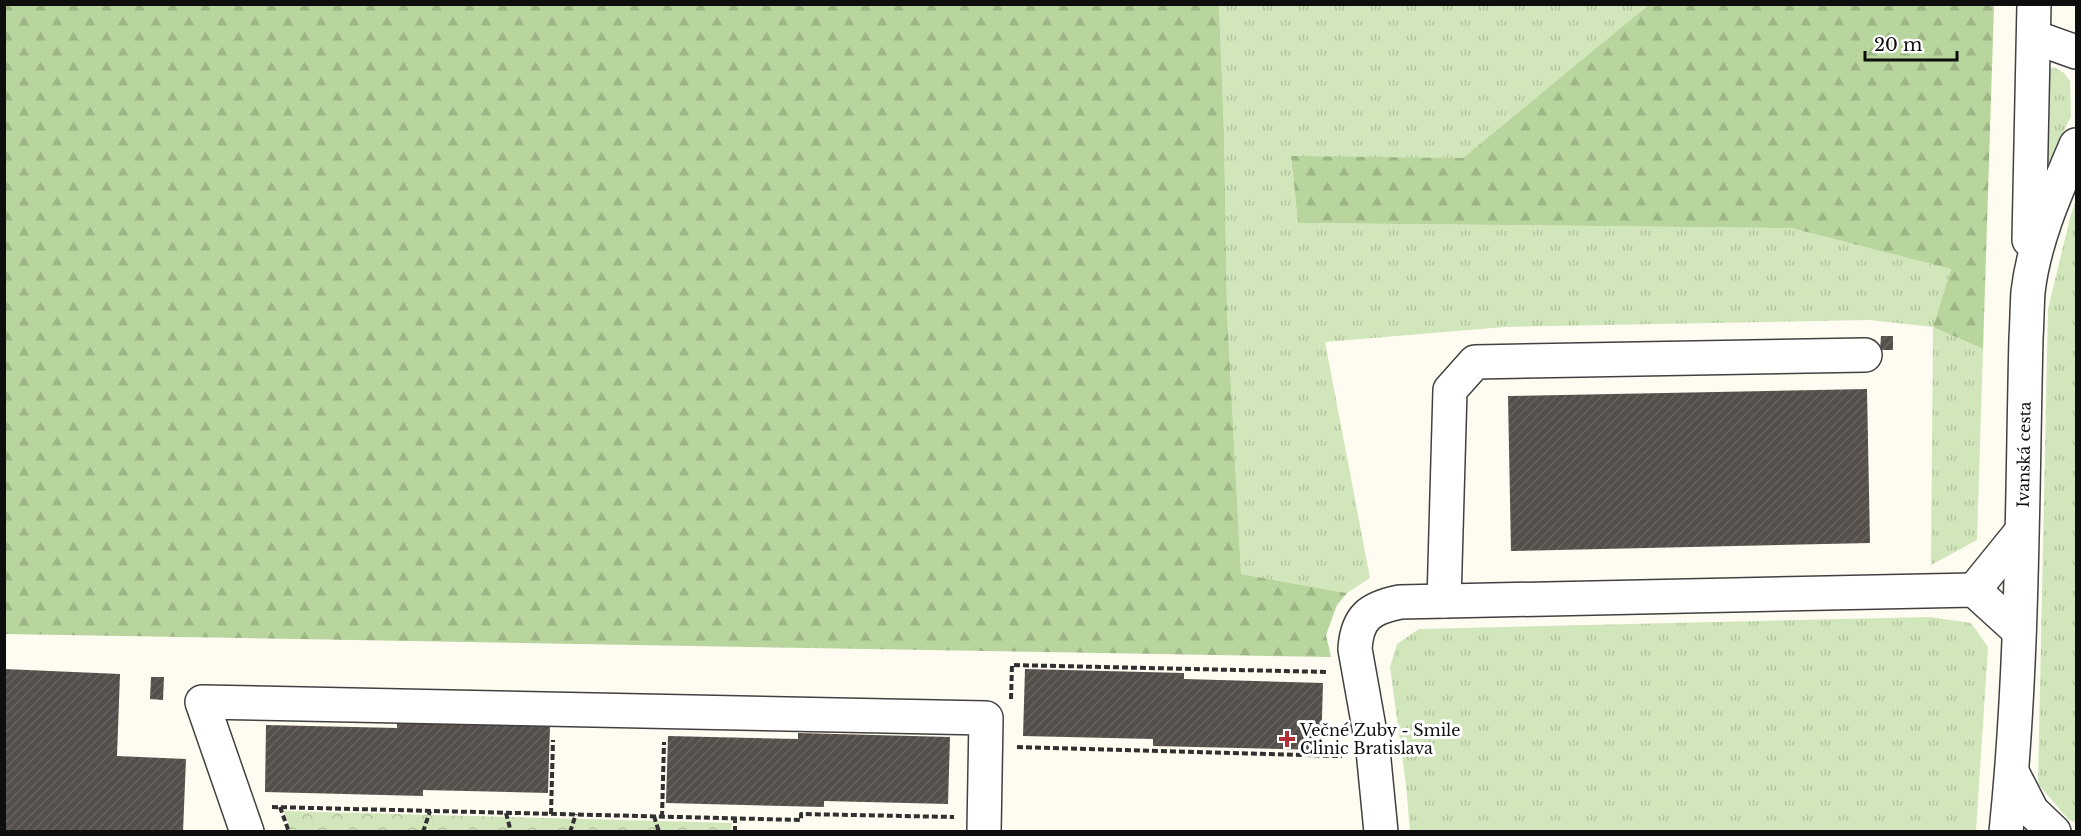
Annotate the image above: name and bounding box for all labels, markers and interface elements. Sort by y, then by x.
scale bar [1865,24,1956,62]
text: 20 m [1874,34,1922,56]
street label: Ivanská cesta [2013,401,2035,508]
place label: Večné Zuby - Smile Clinic Bratislava [1299,720,1460,758]
marker: Večné Zuby - Smile Clinic Bratislava [1278,730,1296,748]

